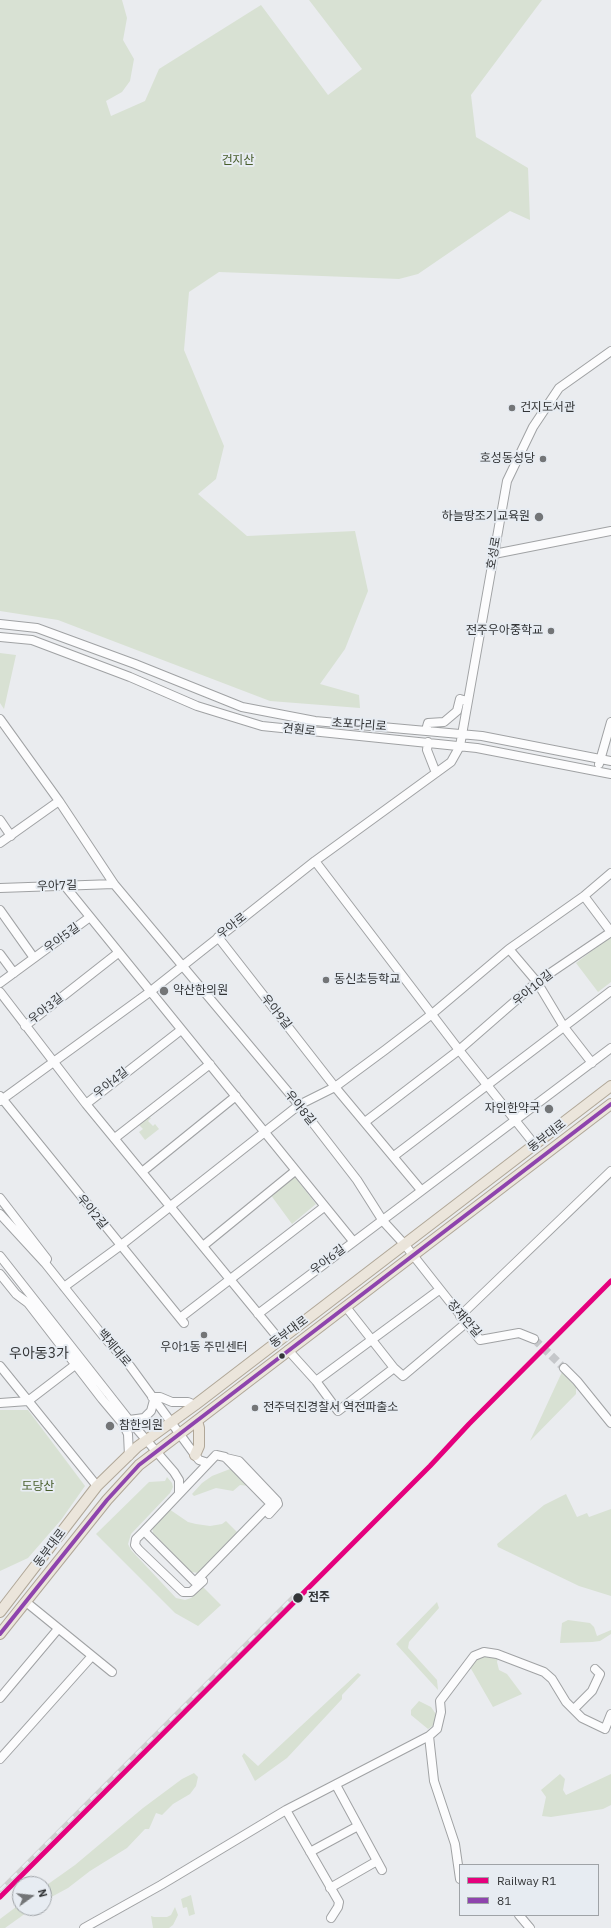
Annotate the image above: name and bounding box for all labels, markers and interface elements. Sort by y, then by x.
park label: 건지산 [221,154,255,168]
place label: 건지도서관 [520,401,575,415]
marker: 건지도서관 [507,403,517,413]
place label: 호성동성당 [480,452,535,466]
marker: 호성동성당 [538,454,548,464]
place label: 하늘땅조기교육원 [442,510,530,524]
marker: 하늘땅조기교육원 [533,511,545,523]
street label: 호성로 [484,535,504,571]
place label: 전주우아중학교 [466,624,543,638]
marker: 전주우아중학교 [546,626,556,636]
street label: 초포다리로 [331,716,387,734]
street label: 견훤로 [282,721,316,739]
street label: 우아7길 [37,878,77,894]
street label: 우아로 [215,910,249,942]
street label: 우아5길 [41,920,83,956]
street label: 우아10길 [510,967,556,1009]
place label: 동신초등학교 [334,973,400,987]
marker: 동신초등학교 [321,975,331,985]
place label: 약산한의원 [173,984,228,998]
marker: 약산한의원 [158,985,170,997]
street label: 우아3길 [26,991,66,1027]
street label: 우아9길 [258,992,294,1032]
street label: 우아4길 [91,1065,131,1101]
street label: 우아8길 [282,1088,318,1128]
place label: 자인한약국 [485,1102,540,1116]
marker: 자인한약국 [543,1103,555,1115]
street label: 동부대로 [525,1117,569,1155]
street label: 우아2길 [74,1192,110,1232]
street label: 우아6길 [308,1242,348,1278]
street label: 장재안길 [444,1298,484,1340]
street label: 동부대로 [267,1313,311,1351]
street label: 백제대로 [94,1326,134,1370]
marker: 우아1동 주민센터 [199,1330,209,1340]
place label: 우아1동 주민센터 [160,1341,248,1355]
district label: 우아동3가 [9,1346,69,1362]
unlabelled marker [277,1351,287,1361]
place label: 전주덕진경찰서 역전파출소 [263,1401,398,1415]
marker: 전주덕진경찰서 역전파출소 [250,1403,260,1413]
place label: 참한의원 [119,1419,163,1433]
marker: 참한의원 [104,1420,116,1432]
park label: 도당산 [21,1480,55,1494]
street label: 동부대로 [31,1526,69,1570]
marker: 전주 [291,1591,305,1605]
place label: 전주 [308,1591,330,1605]
legend [459,1864,599,1916]
text: Railway R1 [497,1873,556,1888]
north arrow [12,1876,52,1916]
text: N [35,1887,50,1899]
text: 81 [497,1893,511,1908]

